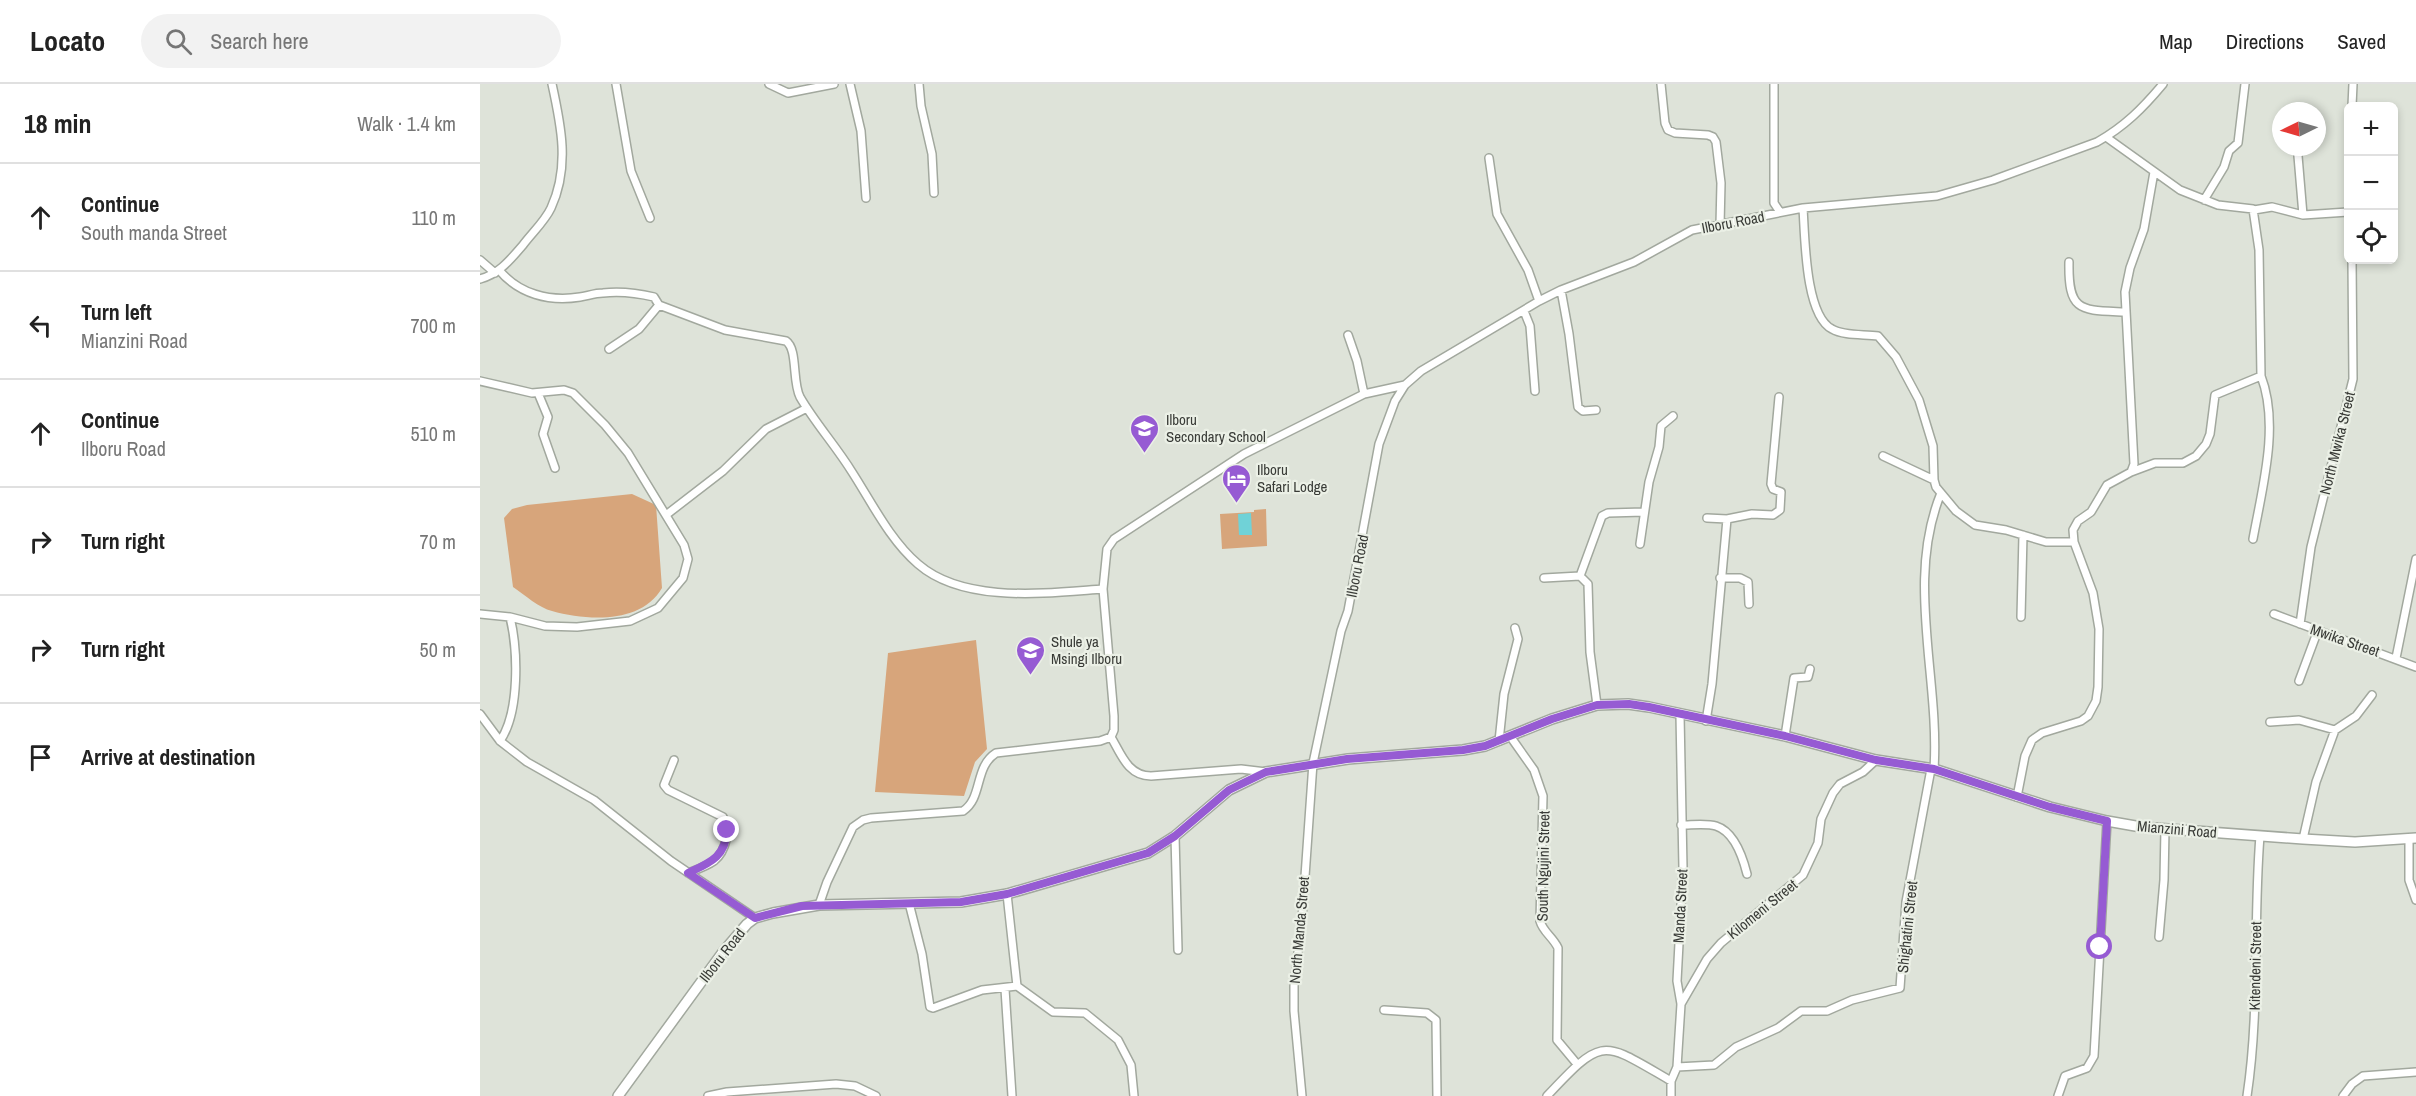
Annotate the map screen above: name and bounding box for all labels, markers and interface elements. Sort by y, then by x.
search box [141,14,561,68]
text: Locato [30,22,105,60]
icon: search [162,25,195,58]
text: Search here [210,26,309,56]
text: Map [2159,27,2193,56]
text: Directions [2226,27,2304,56]
text: Saved [2337,27,2386,56]
north arrow [2272,102,2326,156]
map controls [2344,102,2398,264]
button: + [2344,102,2398,156]
text: 18 min [24,106,92,141]
text: Walk · 1.4 km [357,110,456,137]
button: − [2344,156,2398,210]
text: Continue [81,189,159,219]
icon: ahead [24,201,57,234]
text: 110 m [412,204,456,231]
street label: Ilboru Road [1700,206,1766,238]
button: locate [2344,210,2398,264]
text: South manda Street [81,219,227,246]
text: Turn left [81,297,152,327]
icon: left [24,309,57,342]
text: 700 m [410,312,456,339]
text: Mianzini Road [81,327,188,354]
street label: North Mwika Street [2314,389,2360,497]
text: Continue [81,405,159,435]
place label: Ilboru Secondary School [1166,409,1266,447]
school or university icon: Ilboru Secondary School [1129,412,1161,454]
icon: ahead [24,417,57,450]
text: 510 m [410,420,456,447]
text: Ilboru Road [81,435,166,462]
place label: Ilboru Safari Lodge [1257,459,1328,497]
hotel icon: Ilboru Safari Lodge [1220,462,1252,504]
icon: right [24,525,57,558]
text: Turn right [81,526,165,556]
text: 70 m [420,528,456,555]
street label: Ilboru Road [1341,533,1373,599]
street label: Mwika Street [2308,618,2383,662]
place label: Shule ya Msingi Ilboru [1051,631,1122,669]
icon: right [24,633,57,666]
text: Turn right [81,634,165,664]
school or university icon: Shule ya Msingi Ilboru [1014,634,1046,676]
text: 50 m [420,636,456,663]
icon: arrive [24,741,57,774]
text: Arrive at destination [81,742,255,772]
street label: South Ngujini Street [1532,810,1554,922]
street label: Mianzini Road [2136,815,2218,843]
route end [713,816,739,842]
street label: Manda Street [1668,868,1692,943]
street label: Kilomeni Street [1722,874,1802,944]
street label: North Manda Street [1284,875,1314,984]
street label: Shighatini Street [1892,879,1922,974]
street label: Kitendeni Street [2244,921,2266,1011]
street label: Ilboru Road [694,923,750,987]
route start [2086,933,2112,959]

